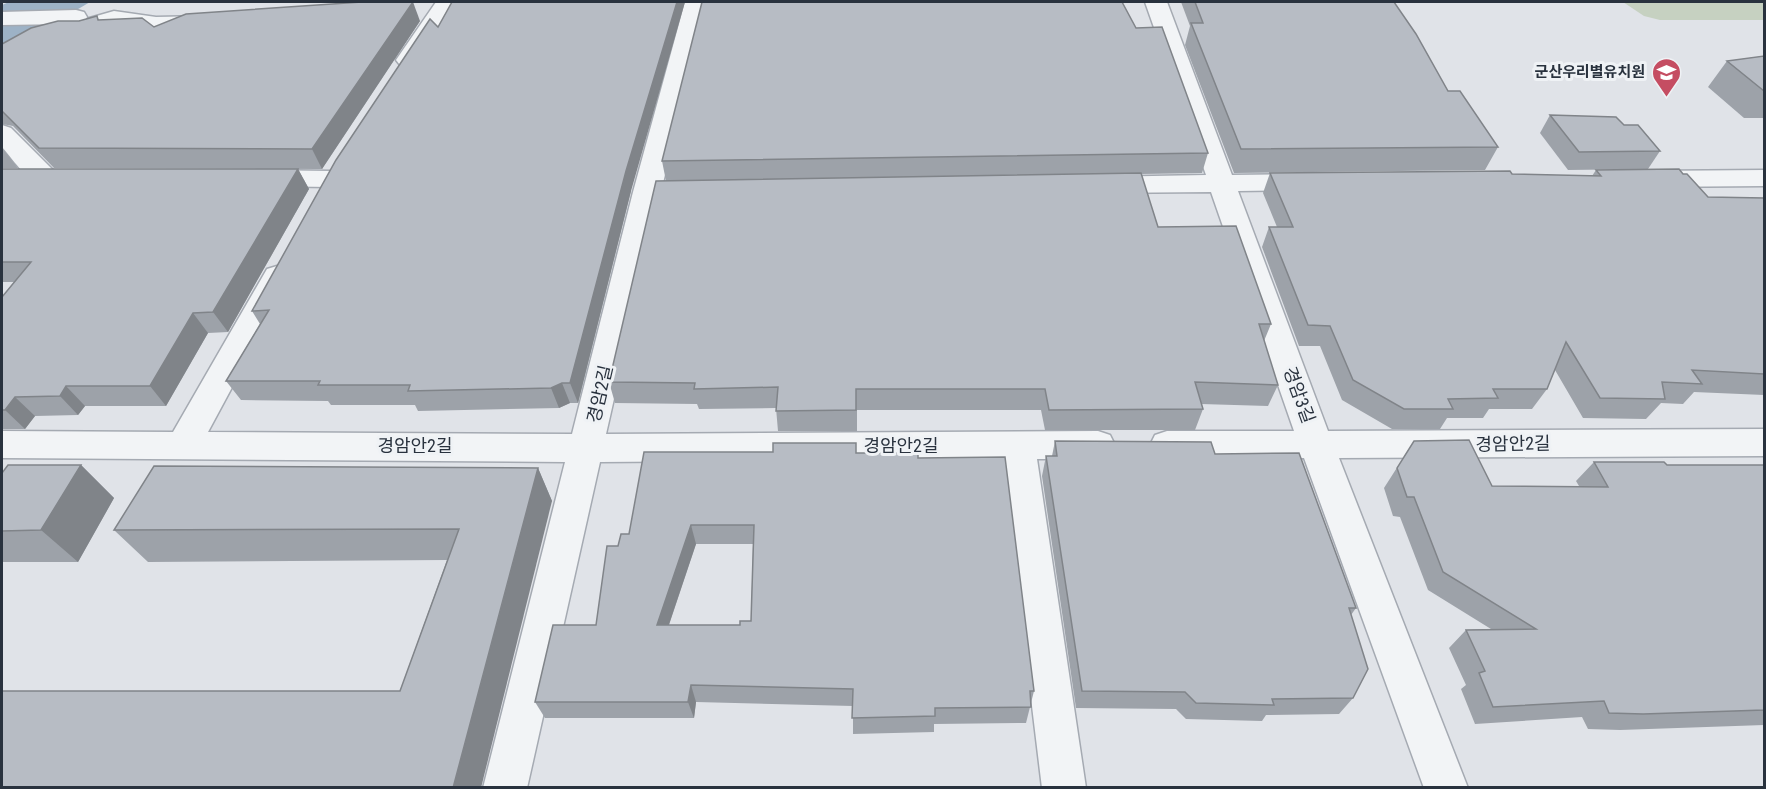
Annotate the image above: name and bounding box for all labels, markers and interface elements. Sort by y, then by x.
school or university icon: 군산우리별유치원 [1650,56,1682,98]
place label: 군산우리별유치원 [1535,63,1645,81]
street label: 경암2길 [583,363,616,425]
street label: 경암3길 [1280,364,1319,426]
street label: 경암안2길 [1475,432,1551,455]
street label: 경암안2길 [377,435,453,456]
street label: 경암안2길 [863,435,939,456]

